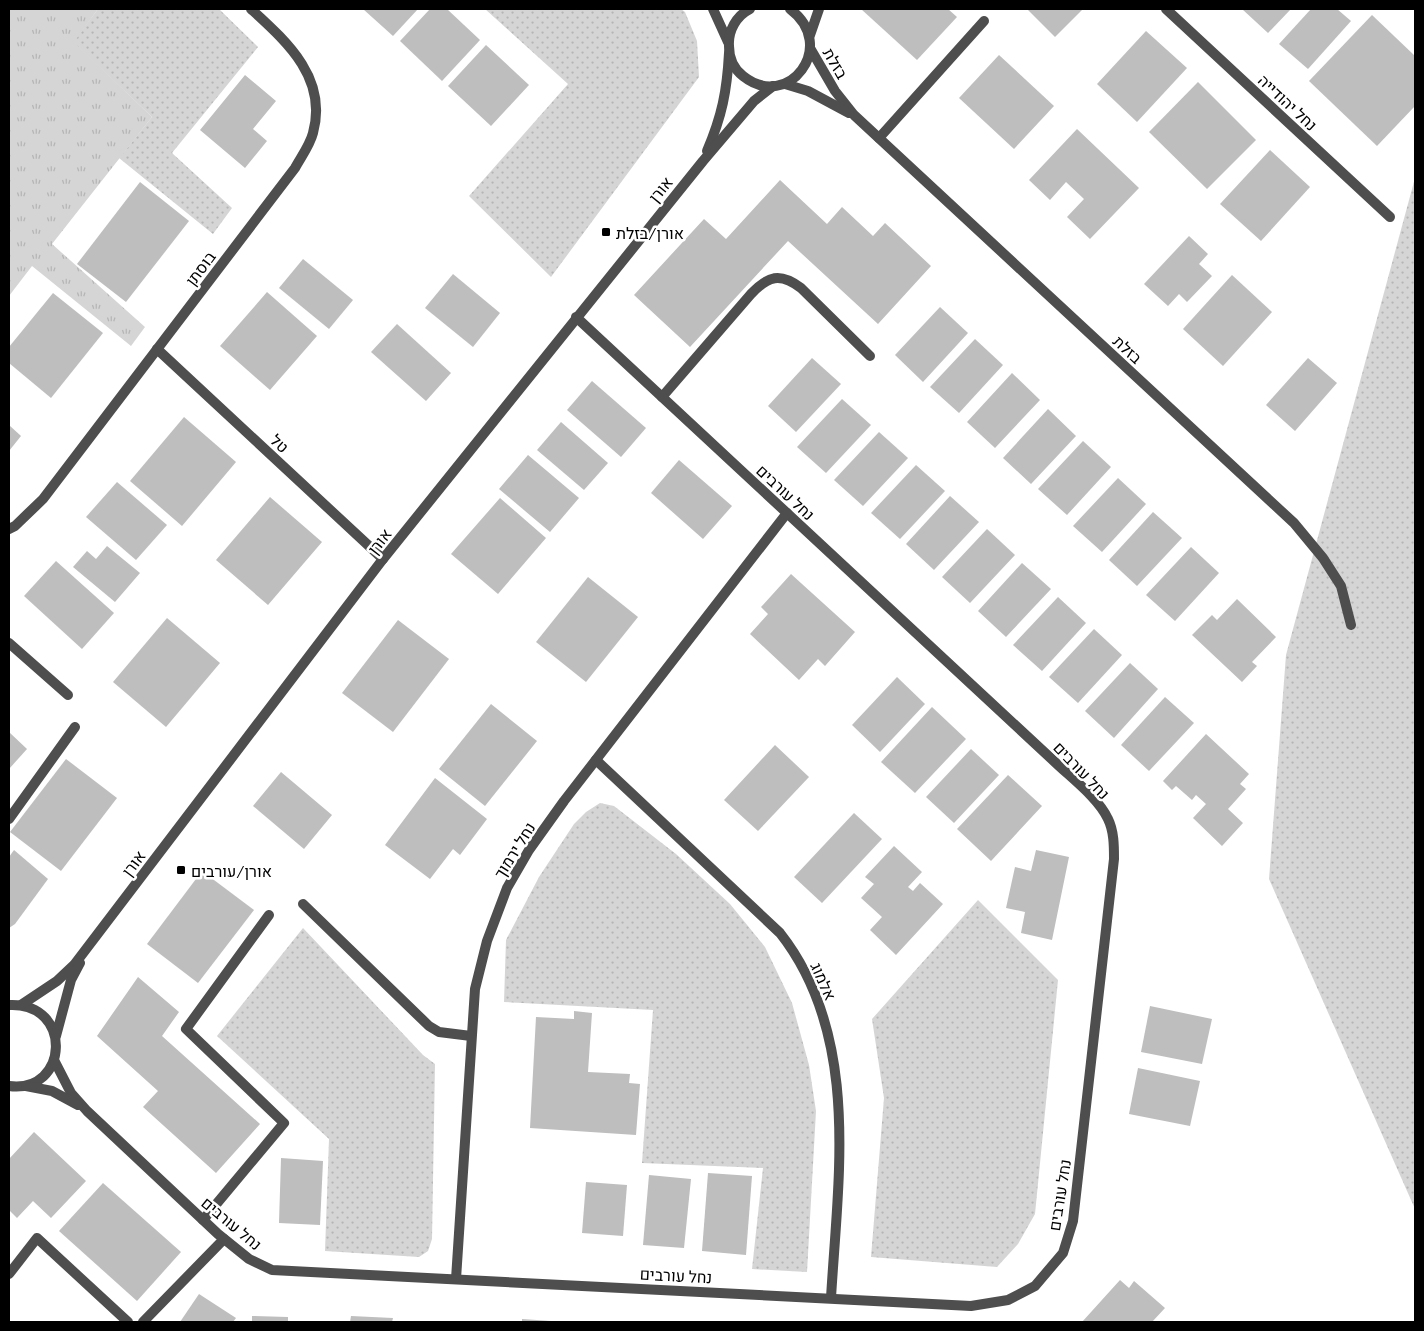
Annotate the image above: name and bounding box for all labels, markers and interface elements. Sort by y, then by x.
street label: בזלת [820,44,853,82]
street label: נחל יהודייה [1255,70,1321,134]
street label: אורן [644,172,676,206]
place label: אורן/בזלת [616,223,684,242]
marker: אורן/בזלת [600,226,612,238]
street label: בוסתן [181,247,219,289]
street label: בזלת [1110,331,1147,367]
street label: טל [267,430,293,456]
street label: נחל עורבים [753,460,819,524]
street label: אורן [363,524,395,558]
street label: נחל עורבים [1050,737,1114,803]
street label: נחל ירמוך [489,818,539,882]
street label: אורן [117,846,149,880]
place label: אורן/עורבים [191,861,272,880]
marker: אורן/עורבים [175,864,187,876]
street label: אלמוג [807,959,841,1003]
street label: נחל עורבים [1044,1158,1074,1232]
street label: נחל עורבים [198,1192,266,1254]
street label: נחל עורבים [639,1264,713,1286]

